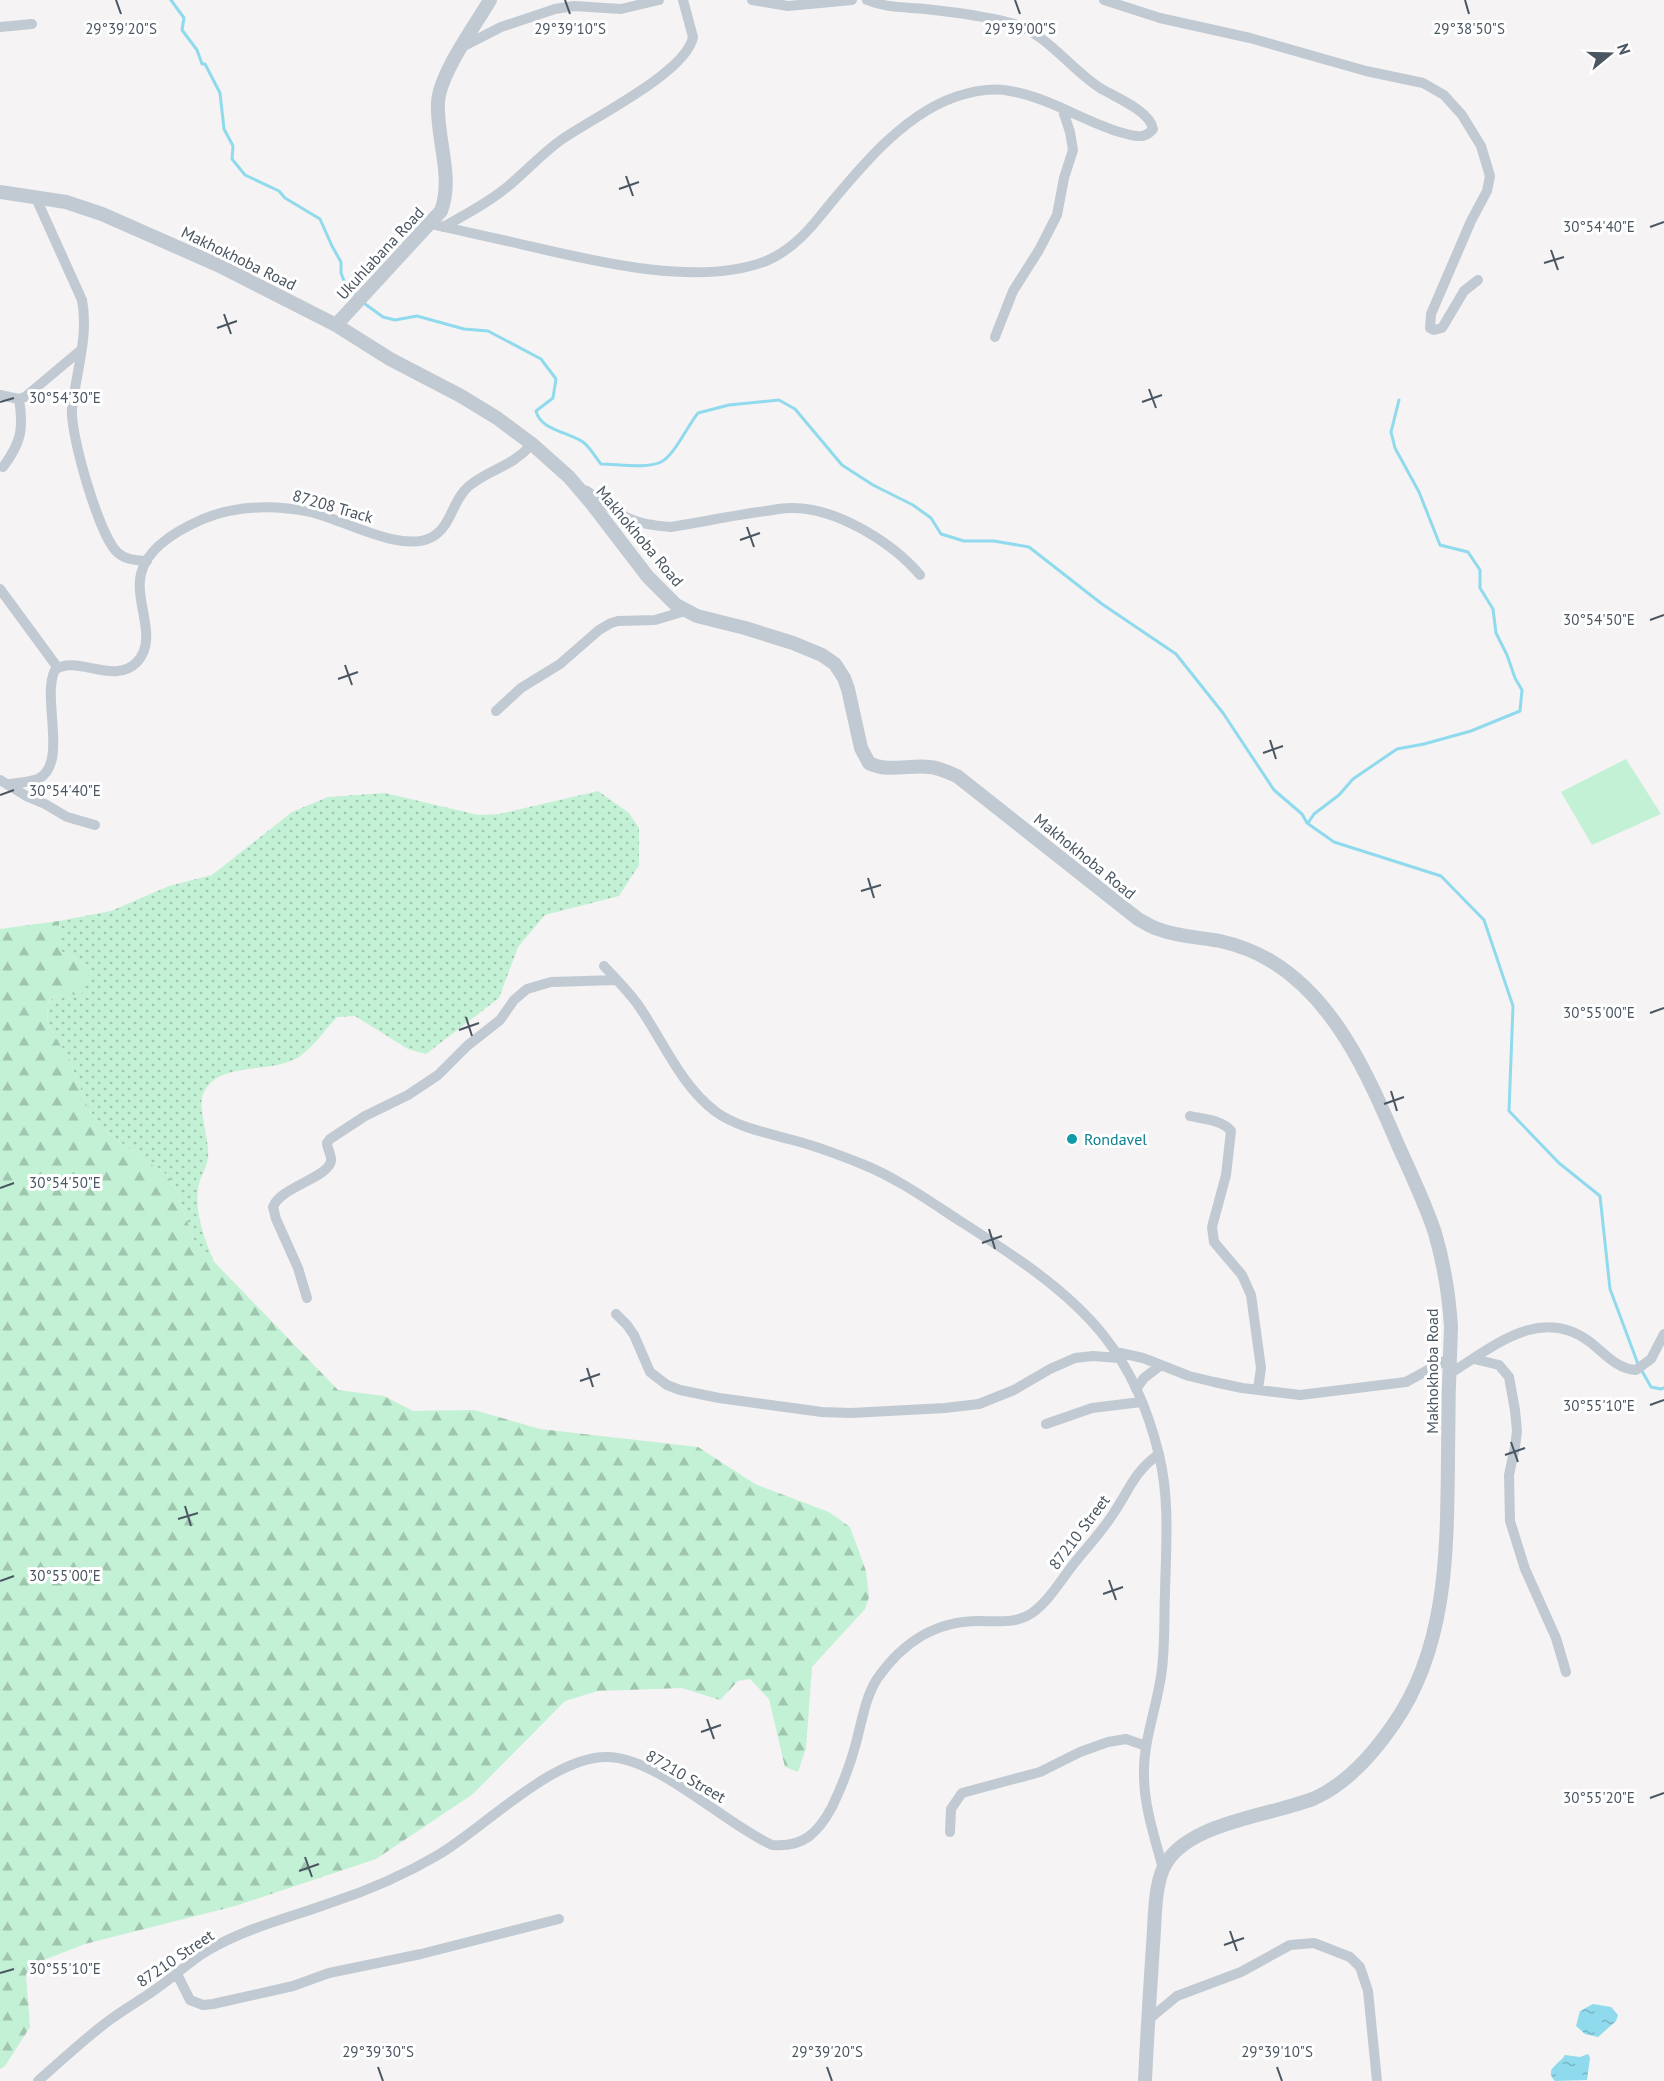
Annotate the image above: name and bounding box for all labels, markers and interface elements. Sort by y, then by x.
text: 29°39'20"S [85,19,157,38]
text: 29°39'10"S [534,19,606,38]
text: 29°39'00"S [984,19,1056,38]
text: 29°38'50"S [1433,19,1505,38]
north arrow [1580,24,1640,84]
text: N [1613,41,1635,57]
street label: Ukuhlabana Road [332,202,428,304]
text: 30°54'40"E [1563,217,1635,236]
street label: Makhokhoba Road [178,222,300,294]
text: 30°54'30"E [29,388,101,407]
street label: Makhokhoba Road [592,482,688,590]
street label: 87208 Track [290,485,376,527]
text: 30°54'50"E [1563,610,1635,629]
text: 30°54'40"E [29,781,101,800]
street label: Makhokhoba Road [1030,809,1140,903]
text: 30°55'00"E [1563,1003,1635,1022]
place label: Rondavel [1084,1129,1147,1149]
marker: Rondavel [1065,1132,1079,1146]
text: 30°54'50"E [29,1173,101,1192]
street label: Makhokhoba Road [1422,1308,1442,1434]
text: 30°55'10"E [1563,1396,1635,1415]
street label: 87210 Street [1044,1490,1114,1573]
text: 30°55'00"E [29,1566,101,1585]
street label: 87210 Street [643,1745,730,1807]
text: 30°55'20"E [1563,1788,1635,1807]
street label: 87210 Street [133,1925,218,1991]
text: 30°55'10"E [29,1959,101,1978]
text: 29°39'30"S [342,2042,414,2061]
text: 29°39'20"S [791,2042,863,2061]
text: 29°39'10"S [1241,2042,1313,2061]

